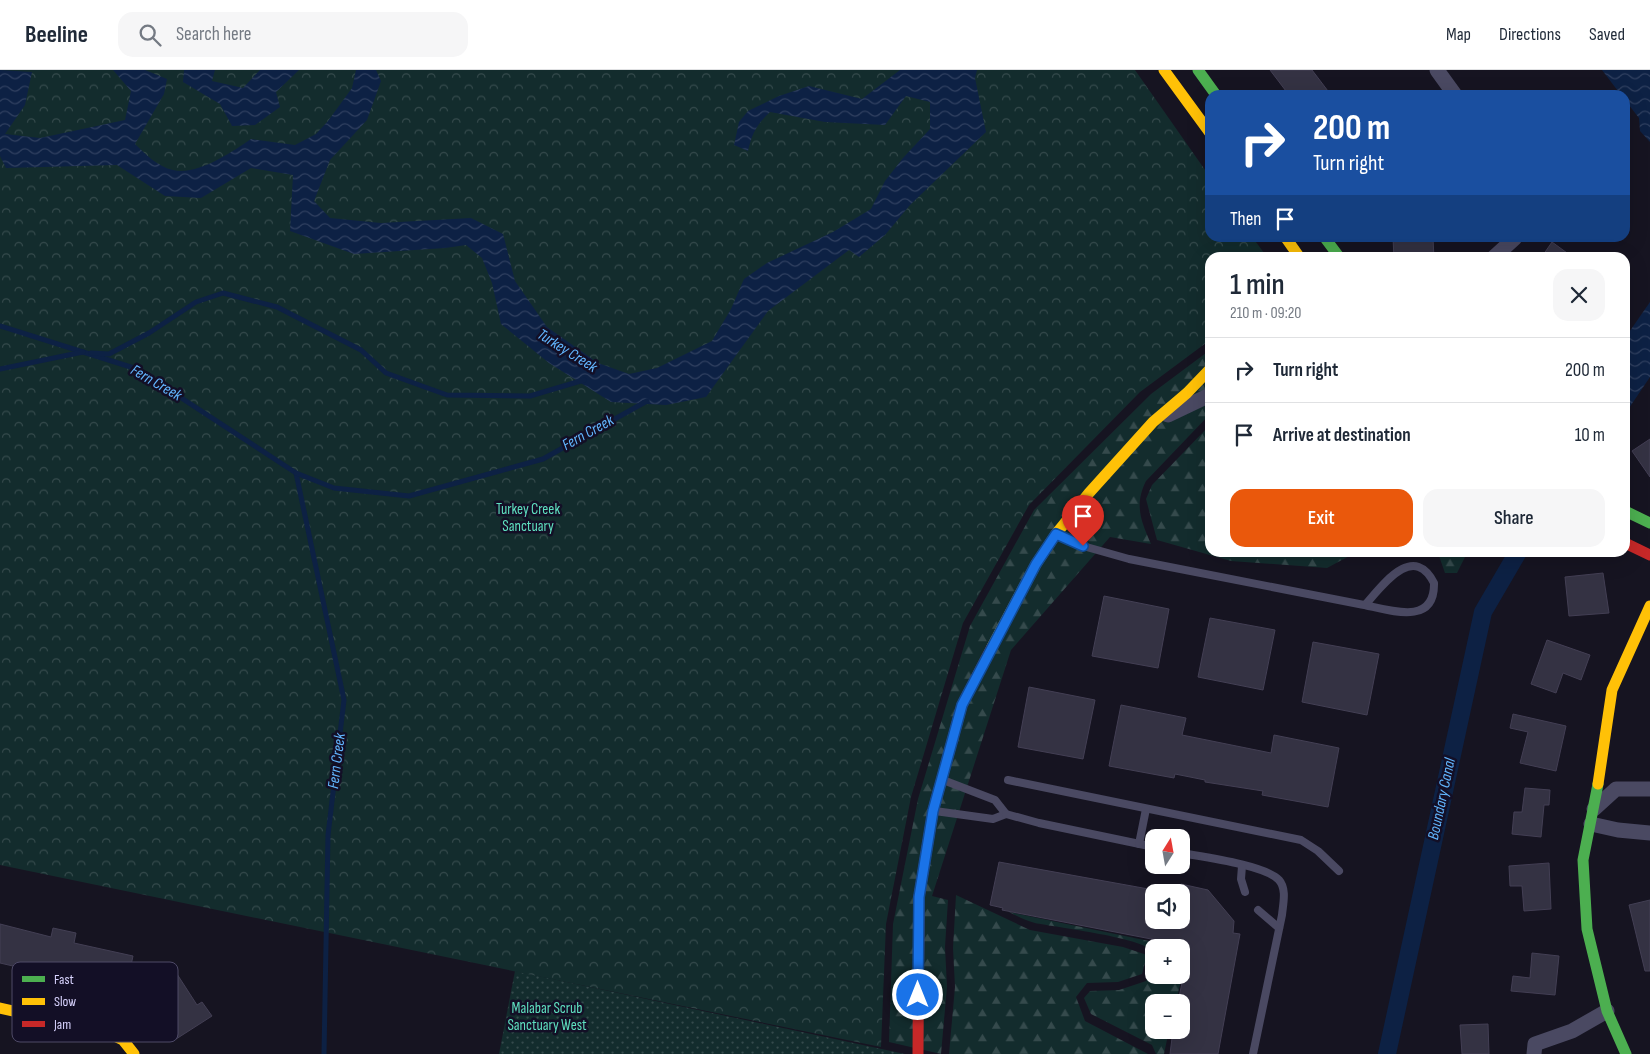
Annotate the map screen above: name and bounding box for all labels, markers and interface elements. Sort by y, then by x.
search box [118,12,468,57]
text: Beeline [25,20,88,49]
icon: search [136,21,164,49]
text: Search here [176,23,251,46]
text: Map [1446,24,1471,45]
text: Directions [1499,24,1561,45]
text: Saved [1589,24,1625,45]
text: 200 m [1313,107,1390,150]
icon: right [1230,110,1295,175]
text: Turn right [1313,150,1384,177]
icon: arrive [1271,205,1299,233]
text: Then [1230,208,1261,231]
text: 1 min [1230,267,1285,303]
button: close [1553,269,1605,321]
text: 210 m · 09:20 [1230,304,1301,323]
water label: Turkey Creek [534,325,601,377]
icon: right [1230,356,1258,384]
text: Turn right [1273,359,1338,382]
text: 200 m [1565,359,1605,382]
water label: Fern Creek [127,361,186,406]
water label: Fern Creek [559,411,618,455]
icon: arrive [1230,421,1258,449]
text: Arrive at destination [1273,424,1411,447]
text: 10 m [1575,424,1605,447]
button: Exit [1230,489,1413,547]
button: Share [1423,489,1605,547]
pin [1062,495,1104,546]
park label: Turkey Creek Sanctuary [496,500,560,536]
icon: arrive [1069,502,1097,530]
water label: Fern Creek [324,731,350,790]
water label: Boundary Canal [1424,755,1460,842]
north arrow [1145,829,1190,874]
map controls [1145,829,1190,1039]
button: sound [1145,884,1190,929]
button: + [1145,939,1190,984]
legend [12,962,178,1042]
position arrow [891,968,943,1020]
text: Fast [54,971,74,988]
text: Slow [54,993,76,1010]
button: − [1145,994,1190,1039]
park label: Malabar Scrub Sanctuary West [507,999,587,1035]
text: Jam [53,1016,71,1033]

